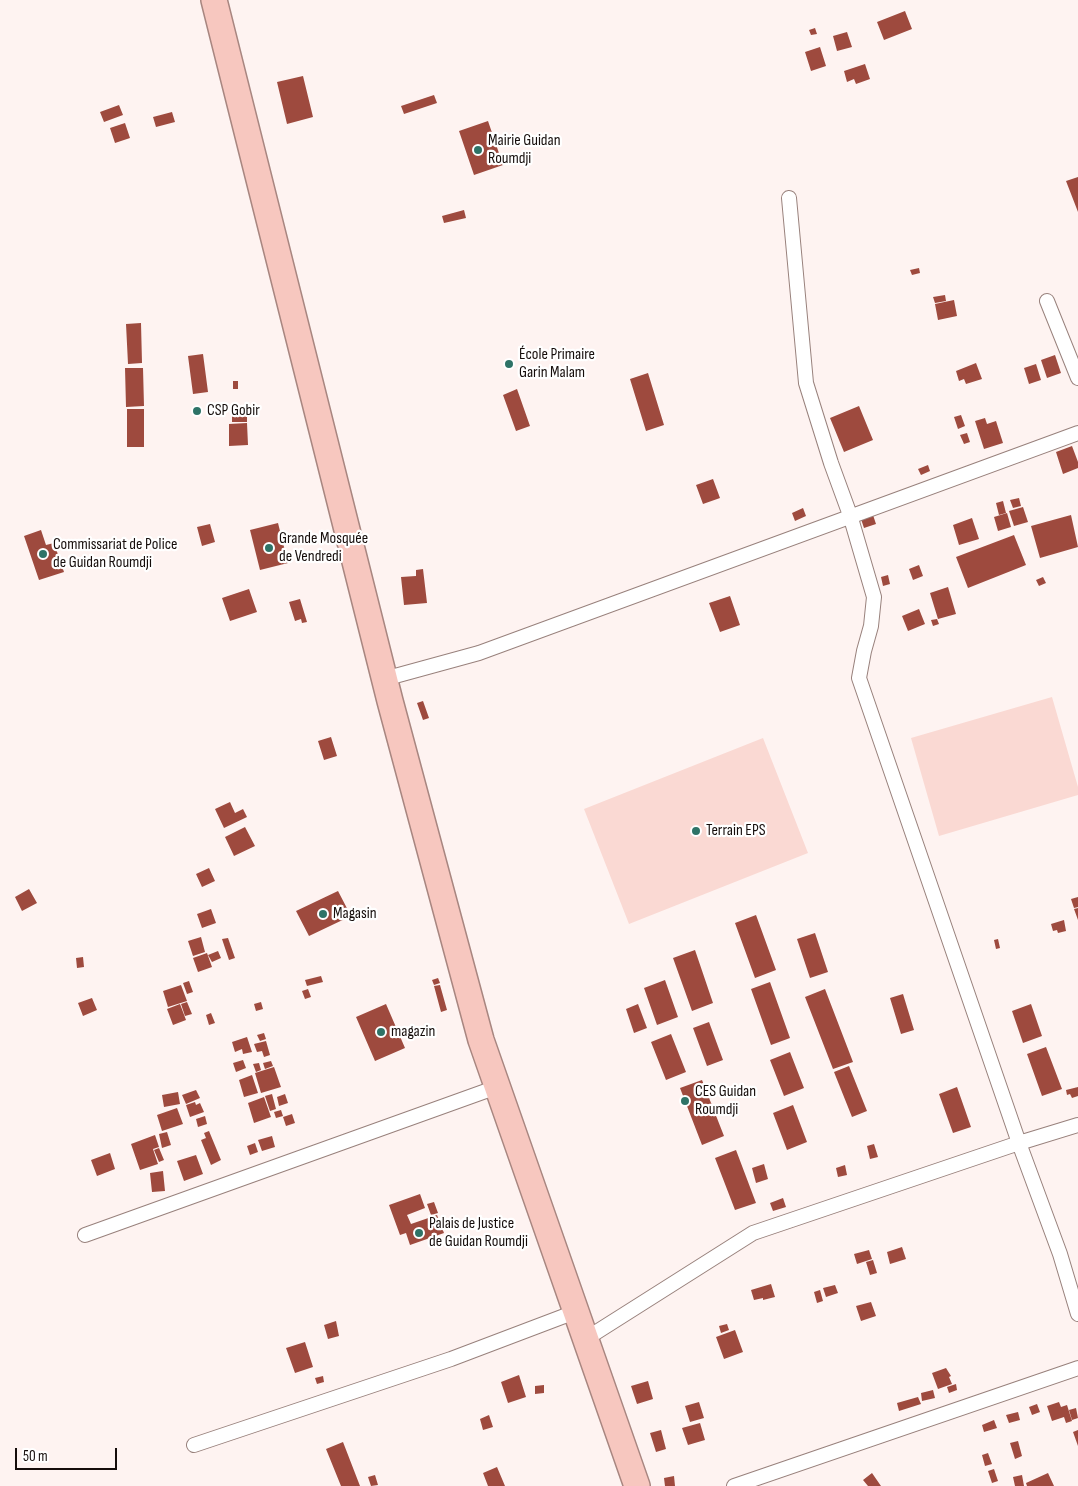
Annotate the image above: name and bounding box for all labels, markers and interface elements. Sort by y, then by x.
place label: Mairie Guidan Roumdji [488,131,561,169]
marker: Mairie Guidan Roumdji [472,144,484,156]
place label: École Primaire Garin Malam [519,345,595,383]
marker: École Primaire Garin Malam [503,358,515,370]
place label: CSP Gobir [207,401,260,421]
marker: CSP Gobir [191,405,203,417]
place label: Grande Mosquée de Vendredi [279,529,368,567]
place label: Commissariat de Police de Guidan Roumdji [53,535,177,573]
marker: Grande Mosquée de Vendredi [263,542,275,554]
marker: Commissariat de Police de Guidan Roumdji [37,548,49,560]
place label: Terrain EPS [706,821,766,841]
marker: Terrain EPS [690,825,702,837]
place label: Magasin [333,904,377,924]
marker: Magasin [317,908,329,920]
place label: magazin [391,1022,435,1042]
marker: magazin [375,1026,387,1038]
place label: CES Guidan Roumdji [695,1082,756,1120]
marker: CES Guidan Roumdji [679,1095,691,1107]
place label: Palais de Justice de Guidan Roumdji [429,1214,528,1252]
marker: Palais de Justice de Guidan Roumdji [413,1227,425,1239]
scale bar [18,1438,120,1470]
text: 50 m [23,1447,48,1466]

